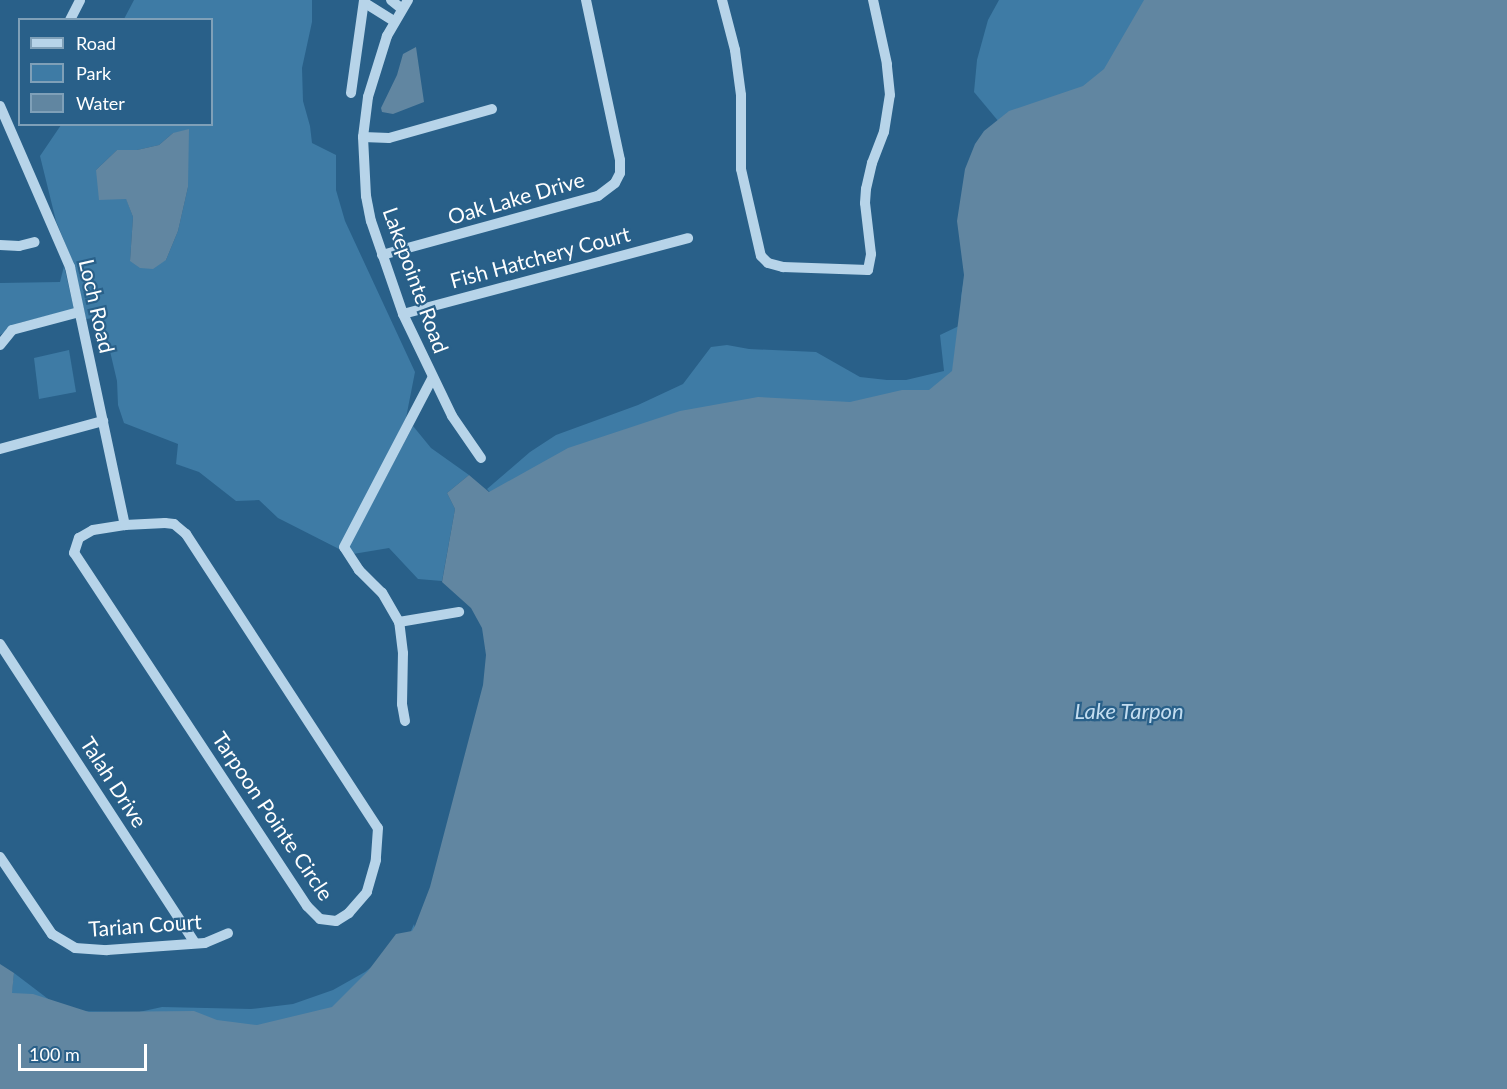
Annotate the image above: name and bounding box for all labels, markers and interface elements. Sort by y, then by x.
legend [18,18,213,126]
text: Road [76,32,116,54]
text: Park [76,62,111,84]
text: Water [76,92,125,114]
street label: Oak Lake Drive [445,166,587,230]
street label: Lakepointe Road [378,204,454,356]
street label: Fish Hatchery Court [447,221,633,293]
street label: Loch Road [74,257,120,355]
water label: Lake Tarpon [1074,698,1184,724]
street label: Tarpoon Pointe Circle [207,727,339,905]
street label: Talah Drive [75,732,153,832]
street label: Tarian Court [88,908,202,942]
scale bar [21,1032,150,1070]
text: 100 m [29,1043,80,1065]

